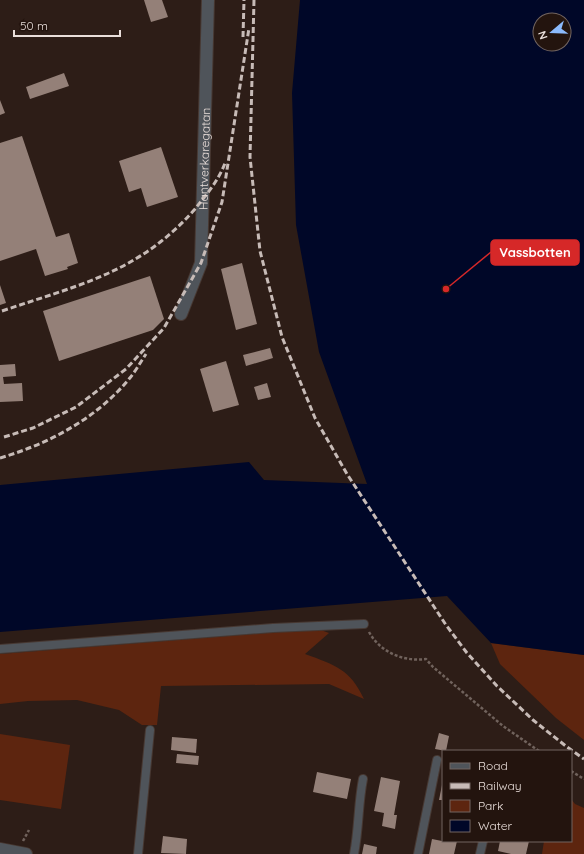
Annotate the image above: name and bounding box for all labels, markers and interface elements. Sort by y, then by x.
scale bar [14,12,120,38]
north arrow [532,12,572,52]
text: 50 m [20,18,48,33]
text: N [535,29,550,41]
street label: Hantverkaregatan [195,107,213,210]
callout: Vassbotten [491,240,579,265]
text: Vassbotten [499,244,571,260]
legend [442,750,572,842]
text: Road [478,758,508,773]
text: Railway [478,778,522,793]
text: Park [478,798,503,813]
text: Water [478,818,513,833]

